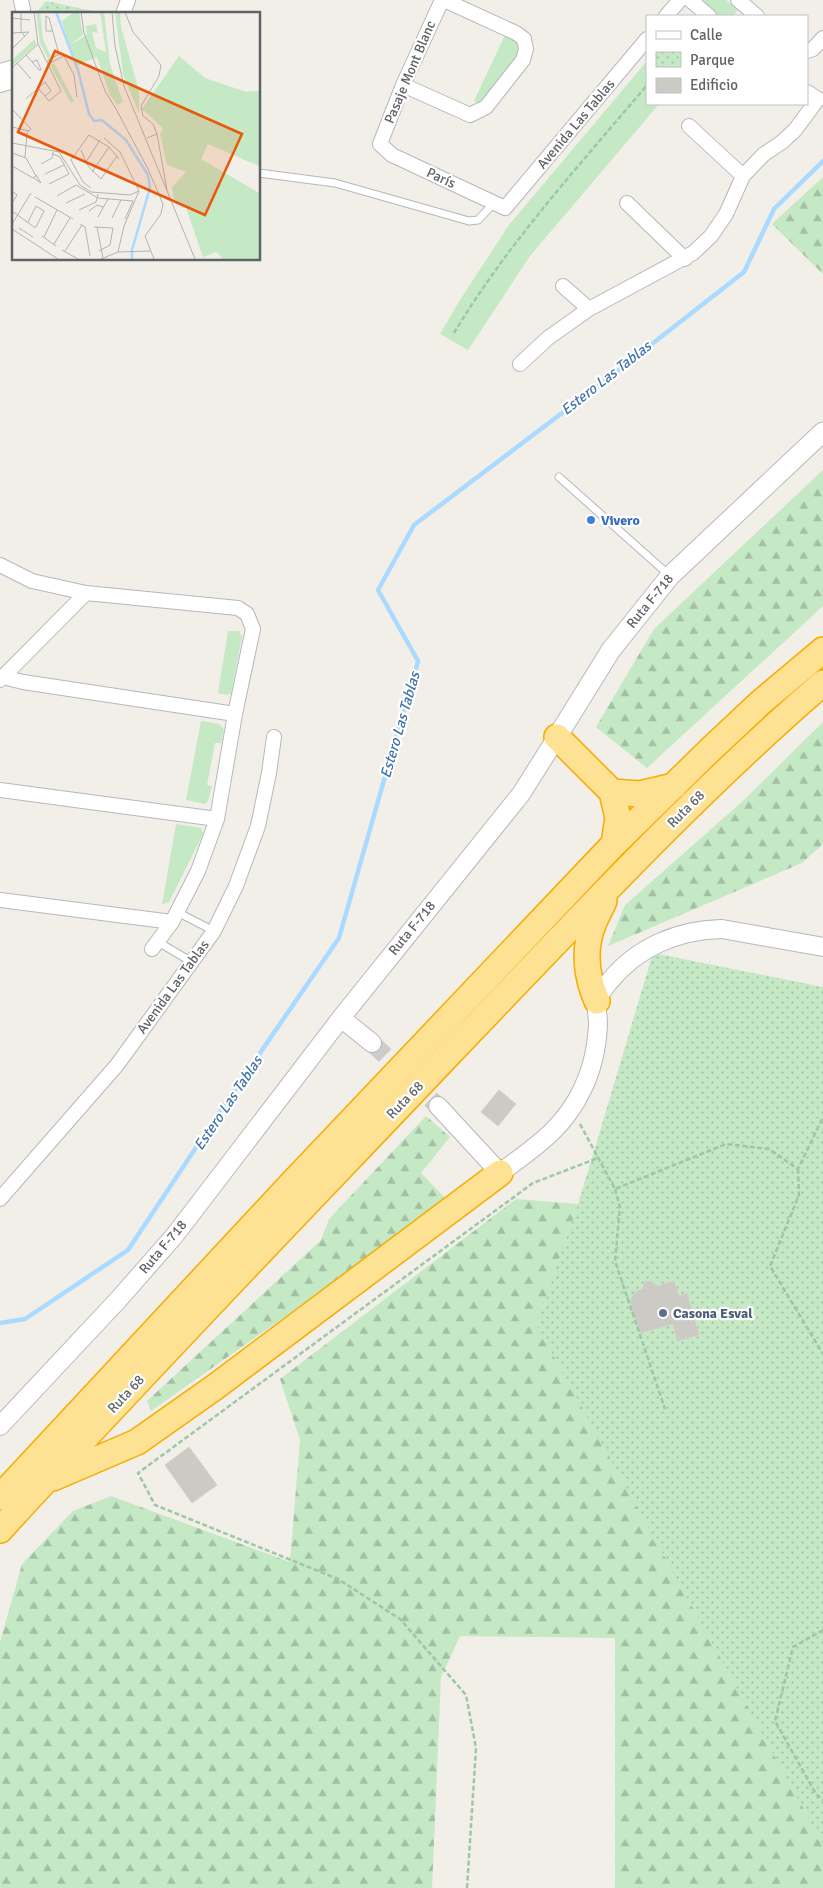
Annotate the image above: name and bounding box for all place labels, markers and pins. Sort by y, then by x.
place label: Vivero [601,512,640,529]
marker: Vivero [585,514,597,526]
place label: Casona Esval [673,1305,753,1322]
marker: Casona Esval [657,1307,669,1319]

